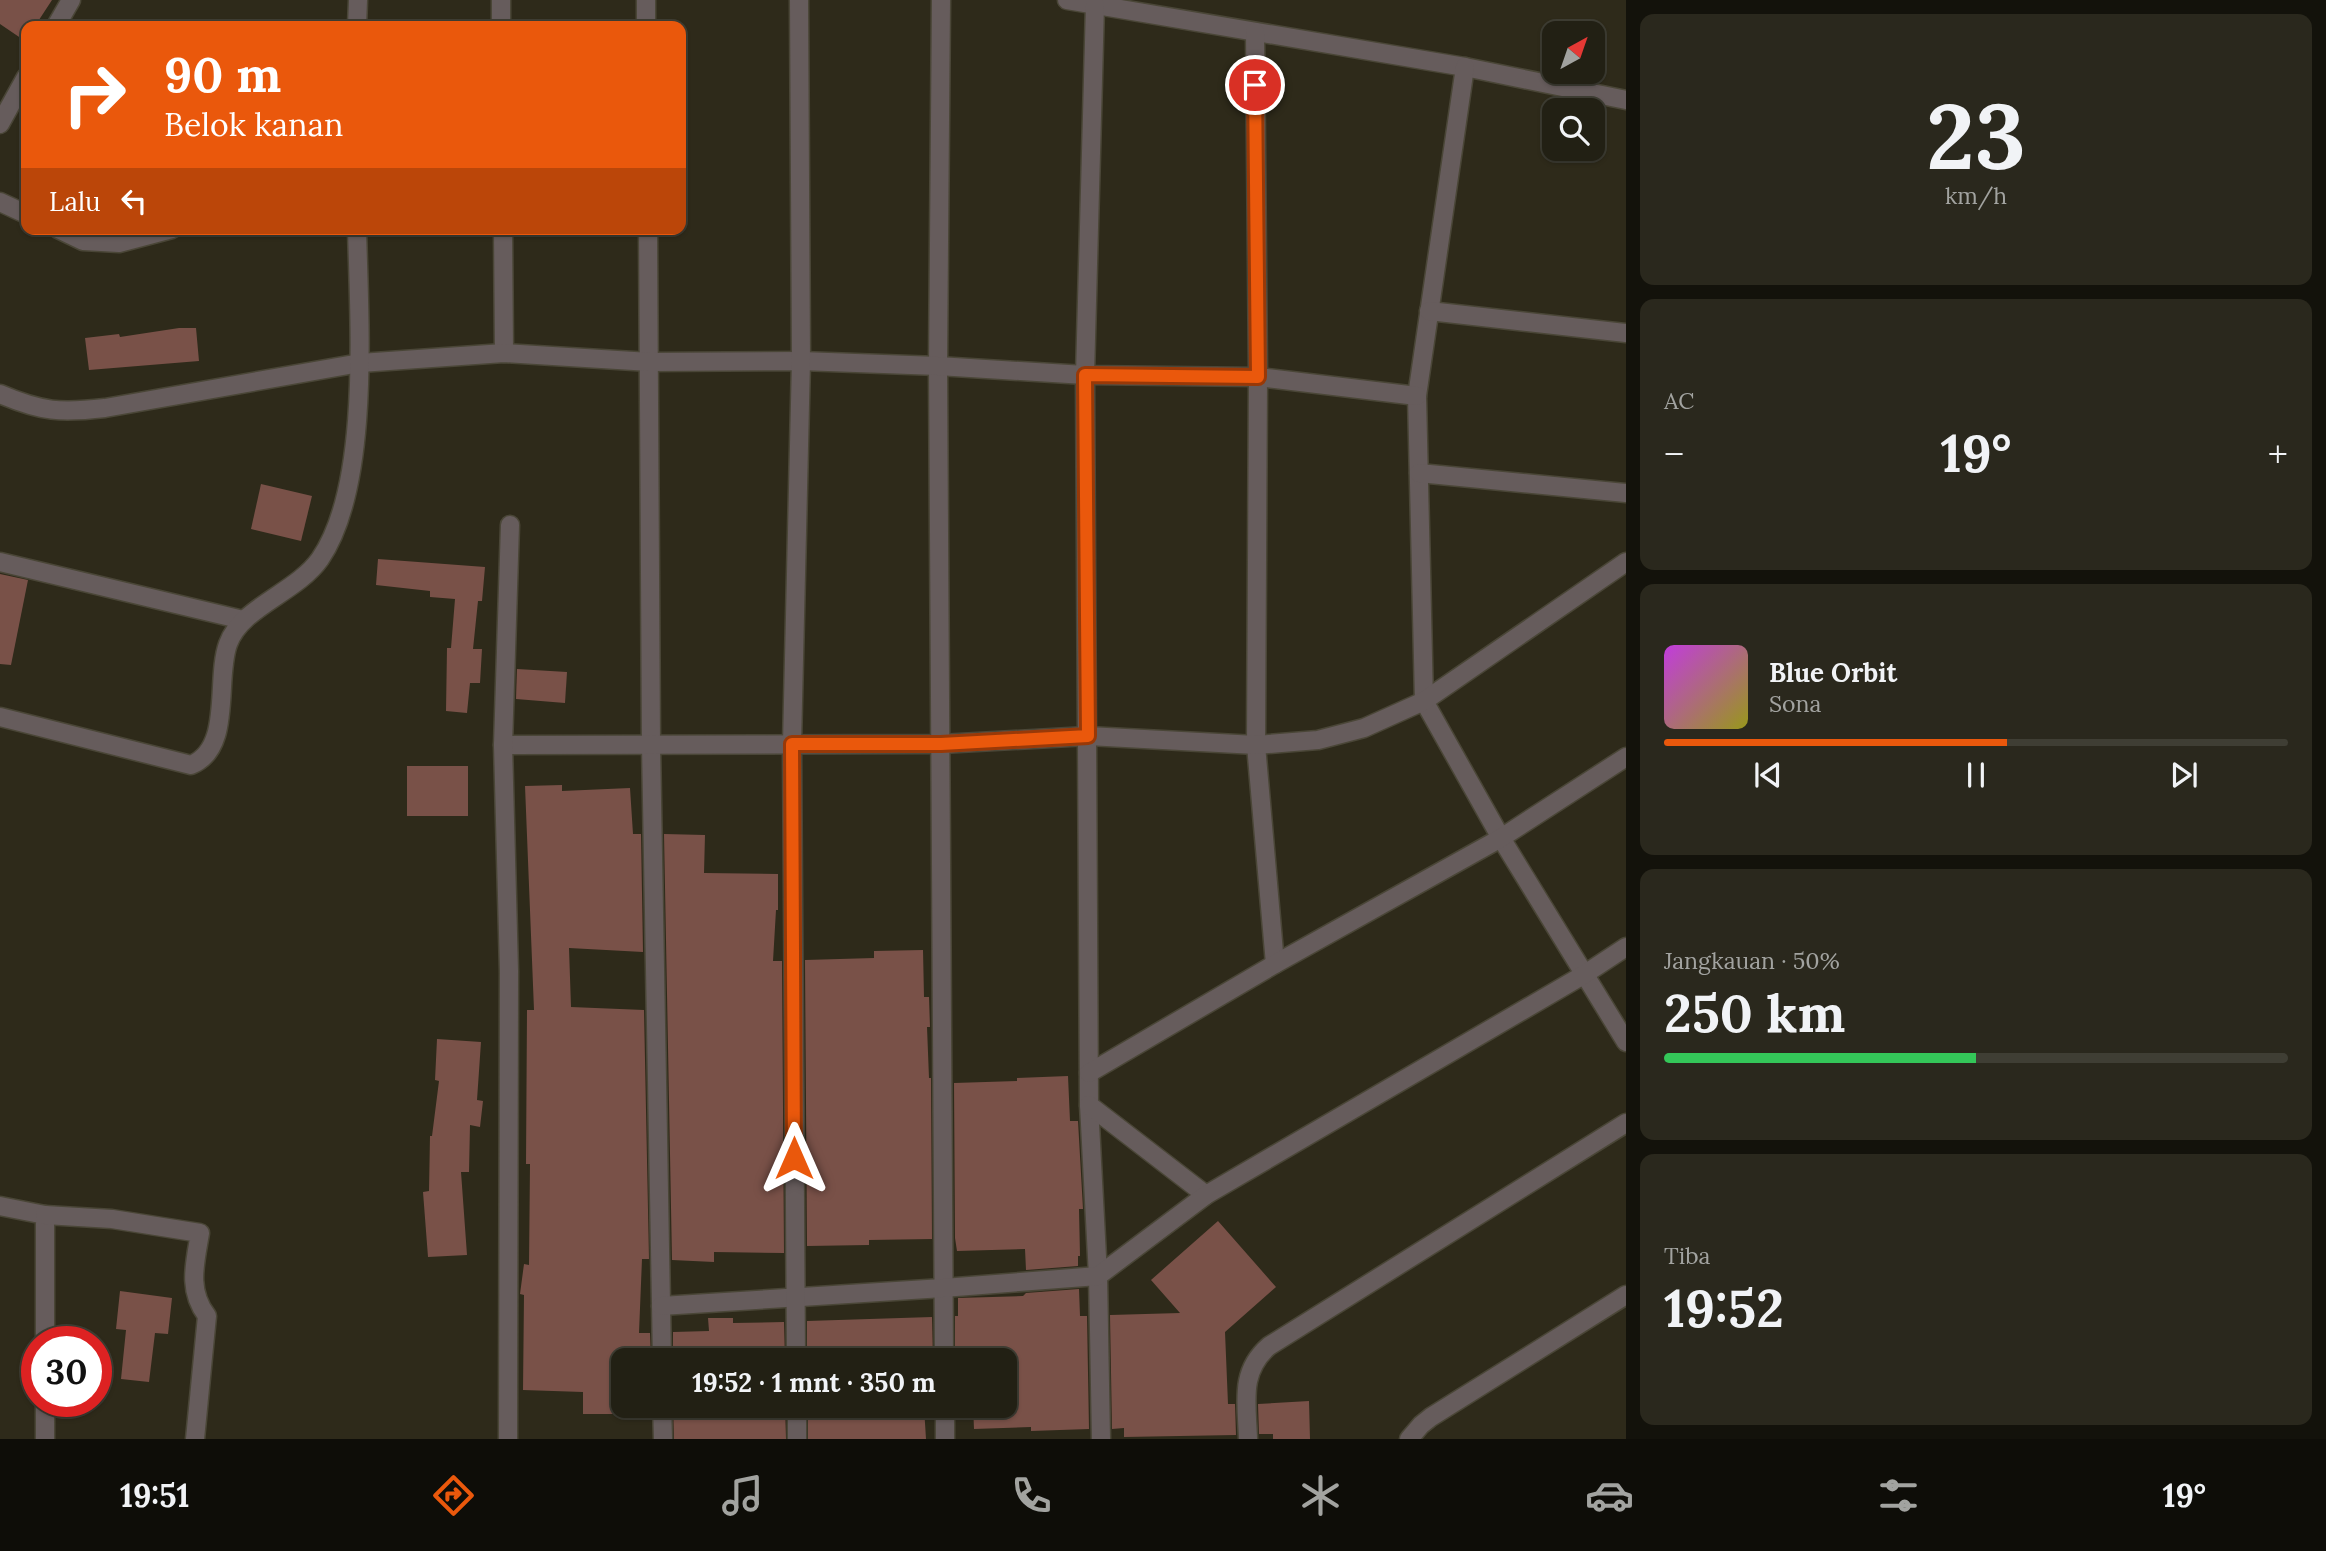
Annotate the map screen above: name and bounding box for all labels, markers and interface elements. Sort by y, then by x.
north arrow [1542,21,1605,84]
map controls [1542,21,1605,161]
text: 90 m [164,43,281,105]
icon: right [49,49,140,140]
pin [1225,55,1285,115]
icon: arrive [1236,66,1274,104]
text: 23 [1926,77,2026,194]
button: search [1542,98,1605,161]
text: Belok kanan [164,104,343,145]
text: km/h [1945,181,2007,210]
icon: left [115,182,153,220]
text: Lalu [49,185,101,218]
text: AC [1664,386,1694,415]
text: 19° [1941,420,2011,486]
text: − [1664,430,1684,478]
text: + [2268,430,2288,478]
text: Blue Orbit [1769,656,1897,689]
text: Sona [1769,689,1821,718]
icon: previous [1749,756,1787,794]
icon: pause [1957,756,1995,794]
icon: next [2165,756,2203,794]
text: Jangkauan · 50% [1664,946,1840,975]
text: 250 km [1664,980,1845,1046]
position arrow [757,1121,831,1195]
text: Tiba [1664,1241,1710,1270]
text: 19:52 [1664,1275,1784,1341]
speed limit sign: 30 [21,1326,112,1417]
text: 19:52 · 1 mnt · 350 m [692,1366,936,1399]
icon: directions [429,1471,478,1520]
icon: music [718,1471,767,1520]
icon: phone [1007,1471,1056,1520]
icon: climate [1296,1471,1345,1520]
icon: car [1585,1471,1634,1520]
icon: filters [1874,1471,1923,1520]
text: 19:51 [120,1475,190,1516]
text: 19° [2162,1475,2206,1516]

